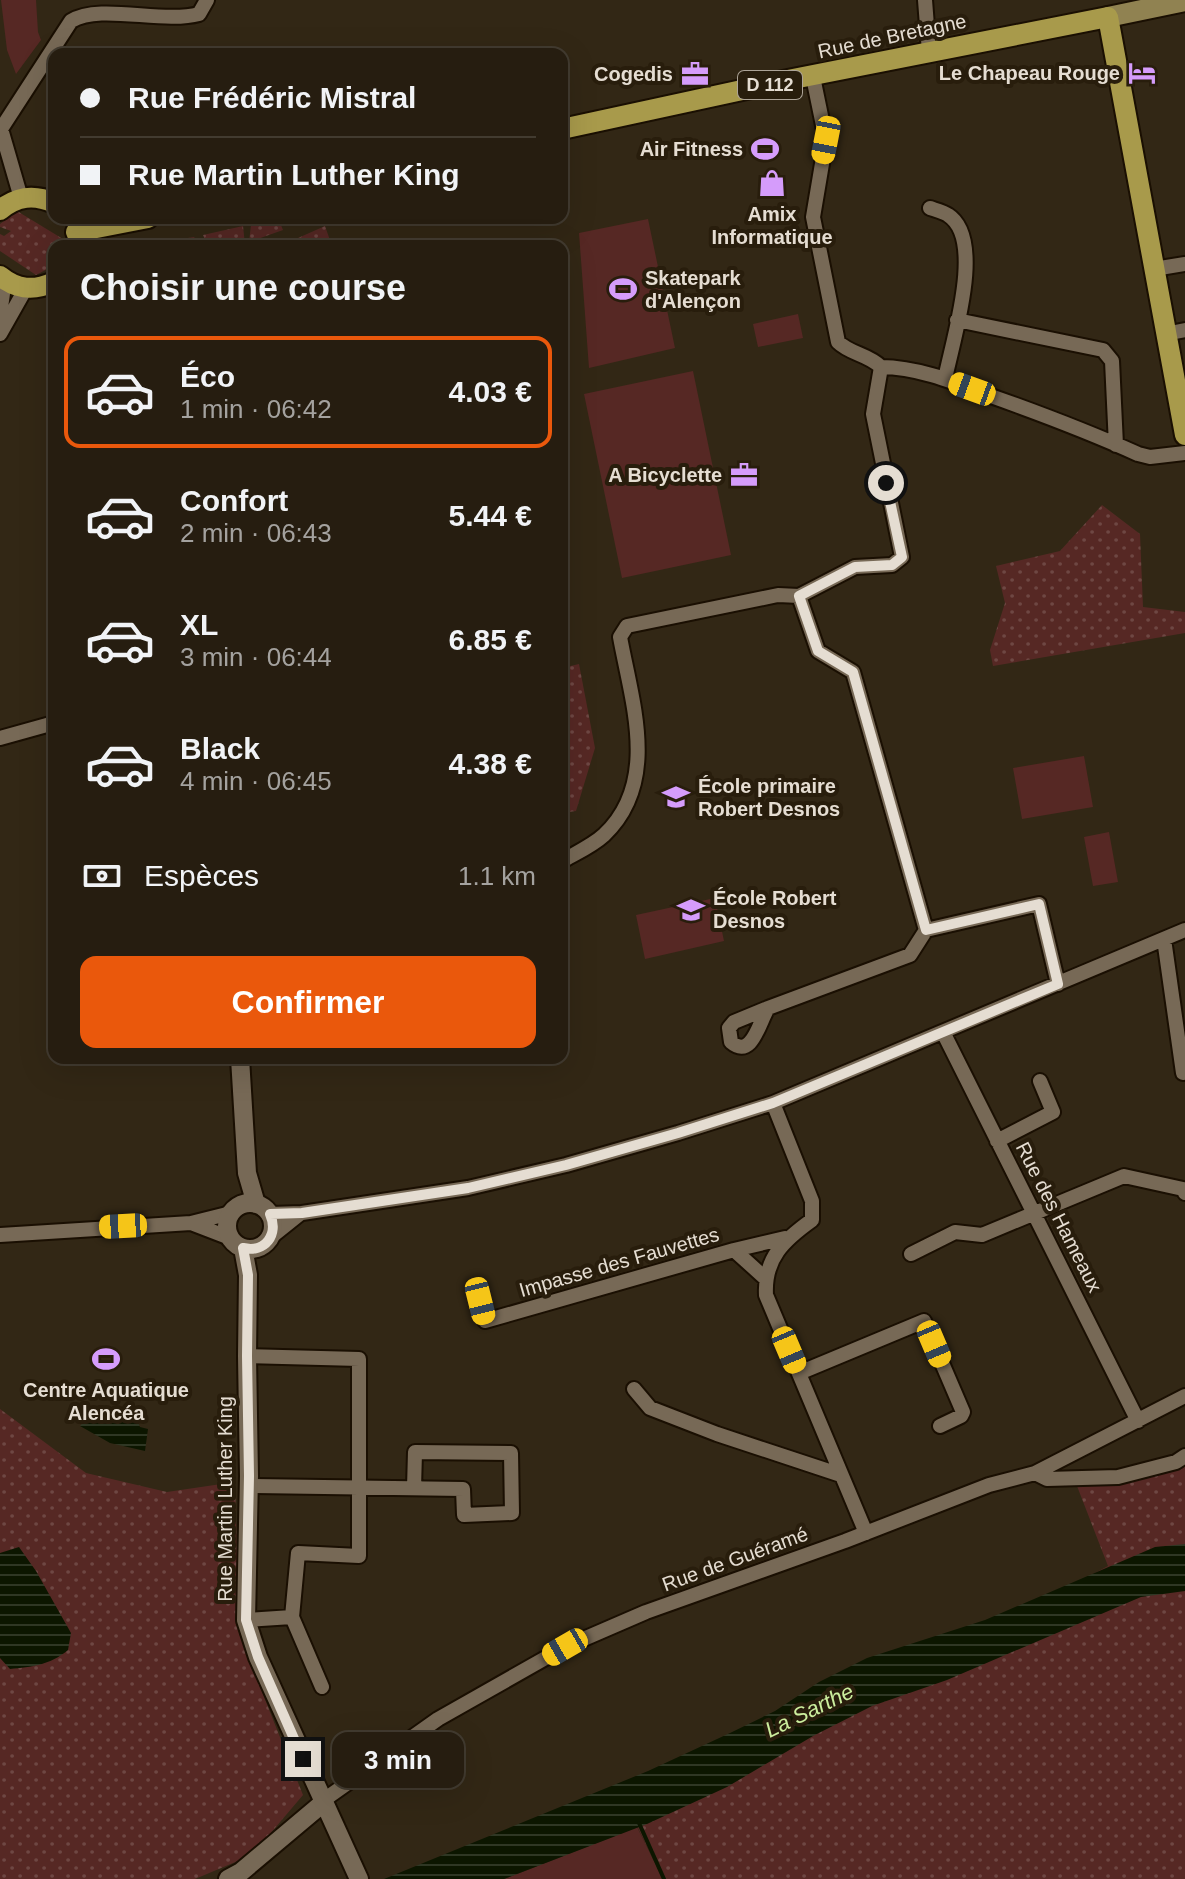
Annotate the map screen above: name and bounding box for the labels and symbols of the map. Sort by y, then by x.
street label: Rue de Bretagne [816,10,968,62]
hotel icon: Le Chapeau Rouge [1127,58,1157,88]
office icon: Cogedis [680,59,710,89]
place label: Le Chapeau Rouge [939,62,1120,84]
place label: Cogedis [594,63,673,85]
road number: D 112 [738,71,802,99]
car [810,114,842,166]
sports icon: Air Fitness [750,134,780,164]
place label: Air Fitness [640,138,743,160]
shop icon: Amix Informatique [757,168,787,198]
place label: Amix Informatique [711,203,833,248]
place label: Skatepark d'Alençon [645,267,741,312]
sports icon: Skatepark d'Alençon [608,274,638,304]
car [945,370,999,408]
office icon: A Bicyclette [729,460,759,490]
place label: A Bicyclette [608,464,722,486]
route start [868,465,904,501]
place label: École primaire Robert Desnos [698,775,840,820]
school or university icon: École primaire Robert Desnos [661,782,691,812]
place label: École Robert Desnos [713,887,837,932]
school or university icon: École Robert Desnos [676,895,706,925]
street label: Rue des Hameaux [1012,1138,1106,1296]
car [98,1213,148,1239]
street label: Impasse des Fauvettes [517,1223,721,1301]
car [463,1275,497,1327]
car [914,1317,954,1371]
car [769,1323,809,1377]
sports icon: Centre Aquatique Alencéa [91,1344,121,1374]
place label: Centre Aquatique Alencéa [23,1379,189,1424]
street label: Rue Martin Luther King [214,1396,236,1602]
street label: Rue de Guéramé [659,1522,811,1596]
car [538,1625,592,1669]
water label: La Sarthe [761,1678,858,1743]
callout: 3 min [331,1731,463,1787]
route end [285,1741,321,1777]

